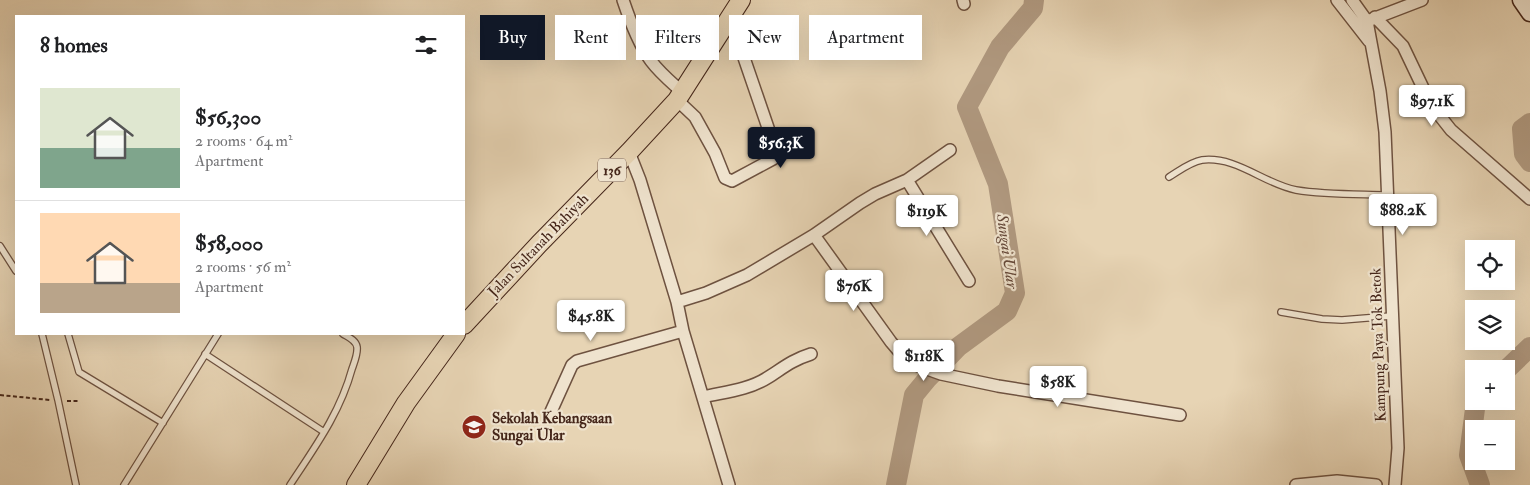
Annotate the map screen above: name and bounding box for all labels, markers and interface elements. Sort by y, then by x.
chip: Buy [480,15,545,60]
chip: Rent [555,15,626,60]
chip: Filters [636,15,719,60]
chip: New [729,15,799,60]
chip: Apartment [809,15,922,60]
icon: filters [412,31,440,59]
text: 8 homes [40,32,108,59]
pin: $97.1K [1391,84,1473,127]
text: $97.1K [1410,91,1454,111]
text: $56,300 [195,104,261,131]
icon: home [80,108,140,168]
pin: $56.3K [740,126,822,169]
text: 2 rooms · 64 m² [195,131,293,151]
text: $56.3K [759,133,803,153]
text: Apartment [195,151,263,171]
road number: 136 [598,158,626,182]
street label: Jalan Sultanah Bahiyah [483,189,594,303]
pin: $119K [892,194,962,237]
pin: $88.2K [1362,194,1444,236]
text: $88.2K [1380,200,1426,220]
text: $119K [907,201,947,221]
water label: Sungai Ular [992,212,1022,291]
text: $58,000 [195,230,263,257]
icon: home [80,233,140,293]
map controls [1465,240,1515,470]
button: locate [1465,240,1515,290]
text: 2 rooms · 56 m² [195,257,291,277]
street label: Kampung Paya Tok Betok [1366,268,1392,422]
pin: $76K [824,270,884,312]
text: $76K [836,276,872,296]
text: Apartment [195,277,263,297]
pin: $45.8K [550,300,632,342]
button: layers [1465,300,1515,350]
text: $45.8K [568,306,614,326]
pin: $118K [889,340,959,382]
text: $118K [904,346,944,366]
button: + [1465,360,1515,410]
pin: $58K [1028,366,1088,408]
text: $58K [1041,372,1075,392]
place label: Sekolah Kebangsaan Sungai Ular [492,409,612,446]
school or university icon: Sekolah Kebangsaan Sungai Ular [461,414,487,440]
button: − [1465,420,1515,470]

